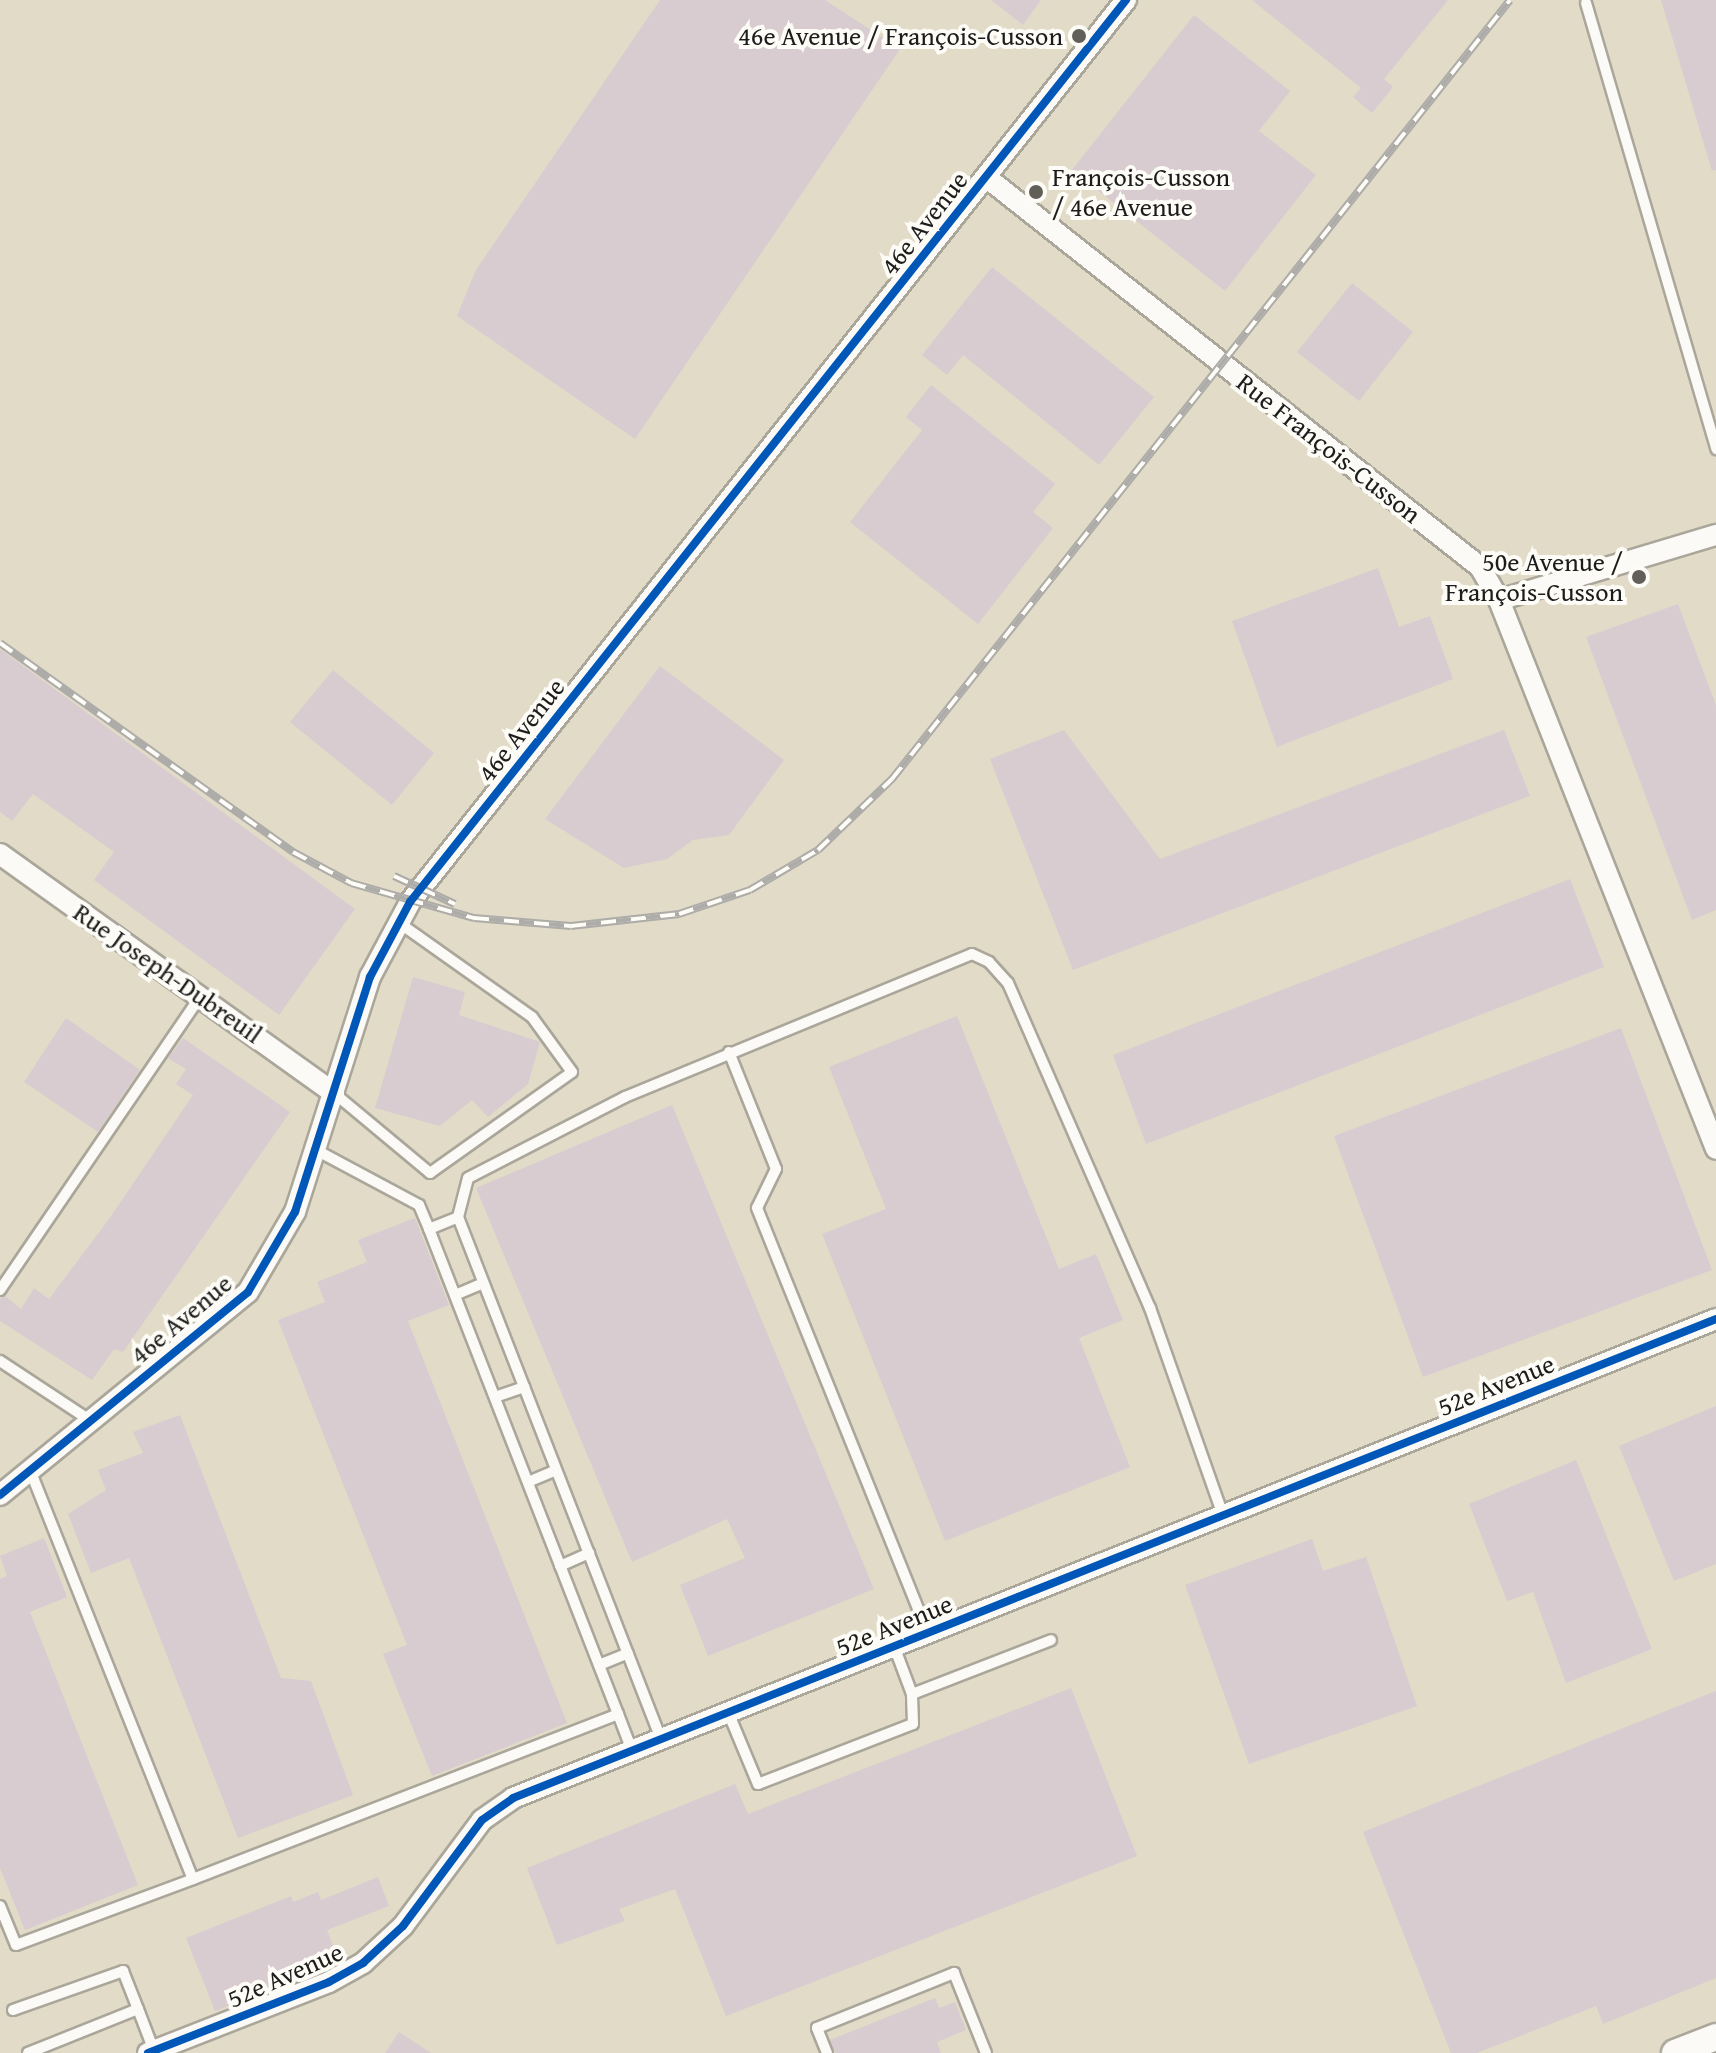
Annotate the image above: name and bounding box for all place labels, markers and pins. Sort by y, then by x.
place label: 46e Avenue / François-Cusson [738,20,1063,52]
marker: 46e Avenue / François-Cusson [1070,27,1088,45]
place label: François-Cusson / 46e Avenue [1052,161,1230,222]
marker: François-Cusson / 46e Avenue [1027,183,1045,201]
place label: 50e Avenue / François-Cusson [1445,546,1623,608]
marker: 50e Avenue / François-Cusson [1630,568,1648,586]

